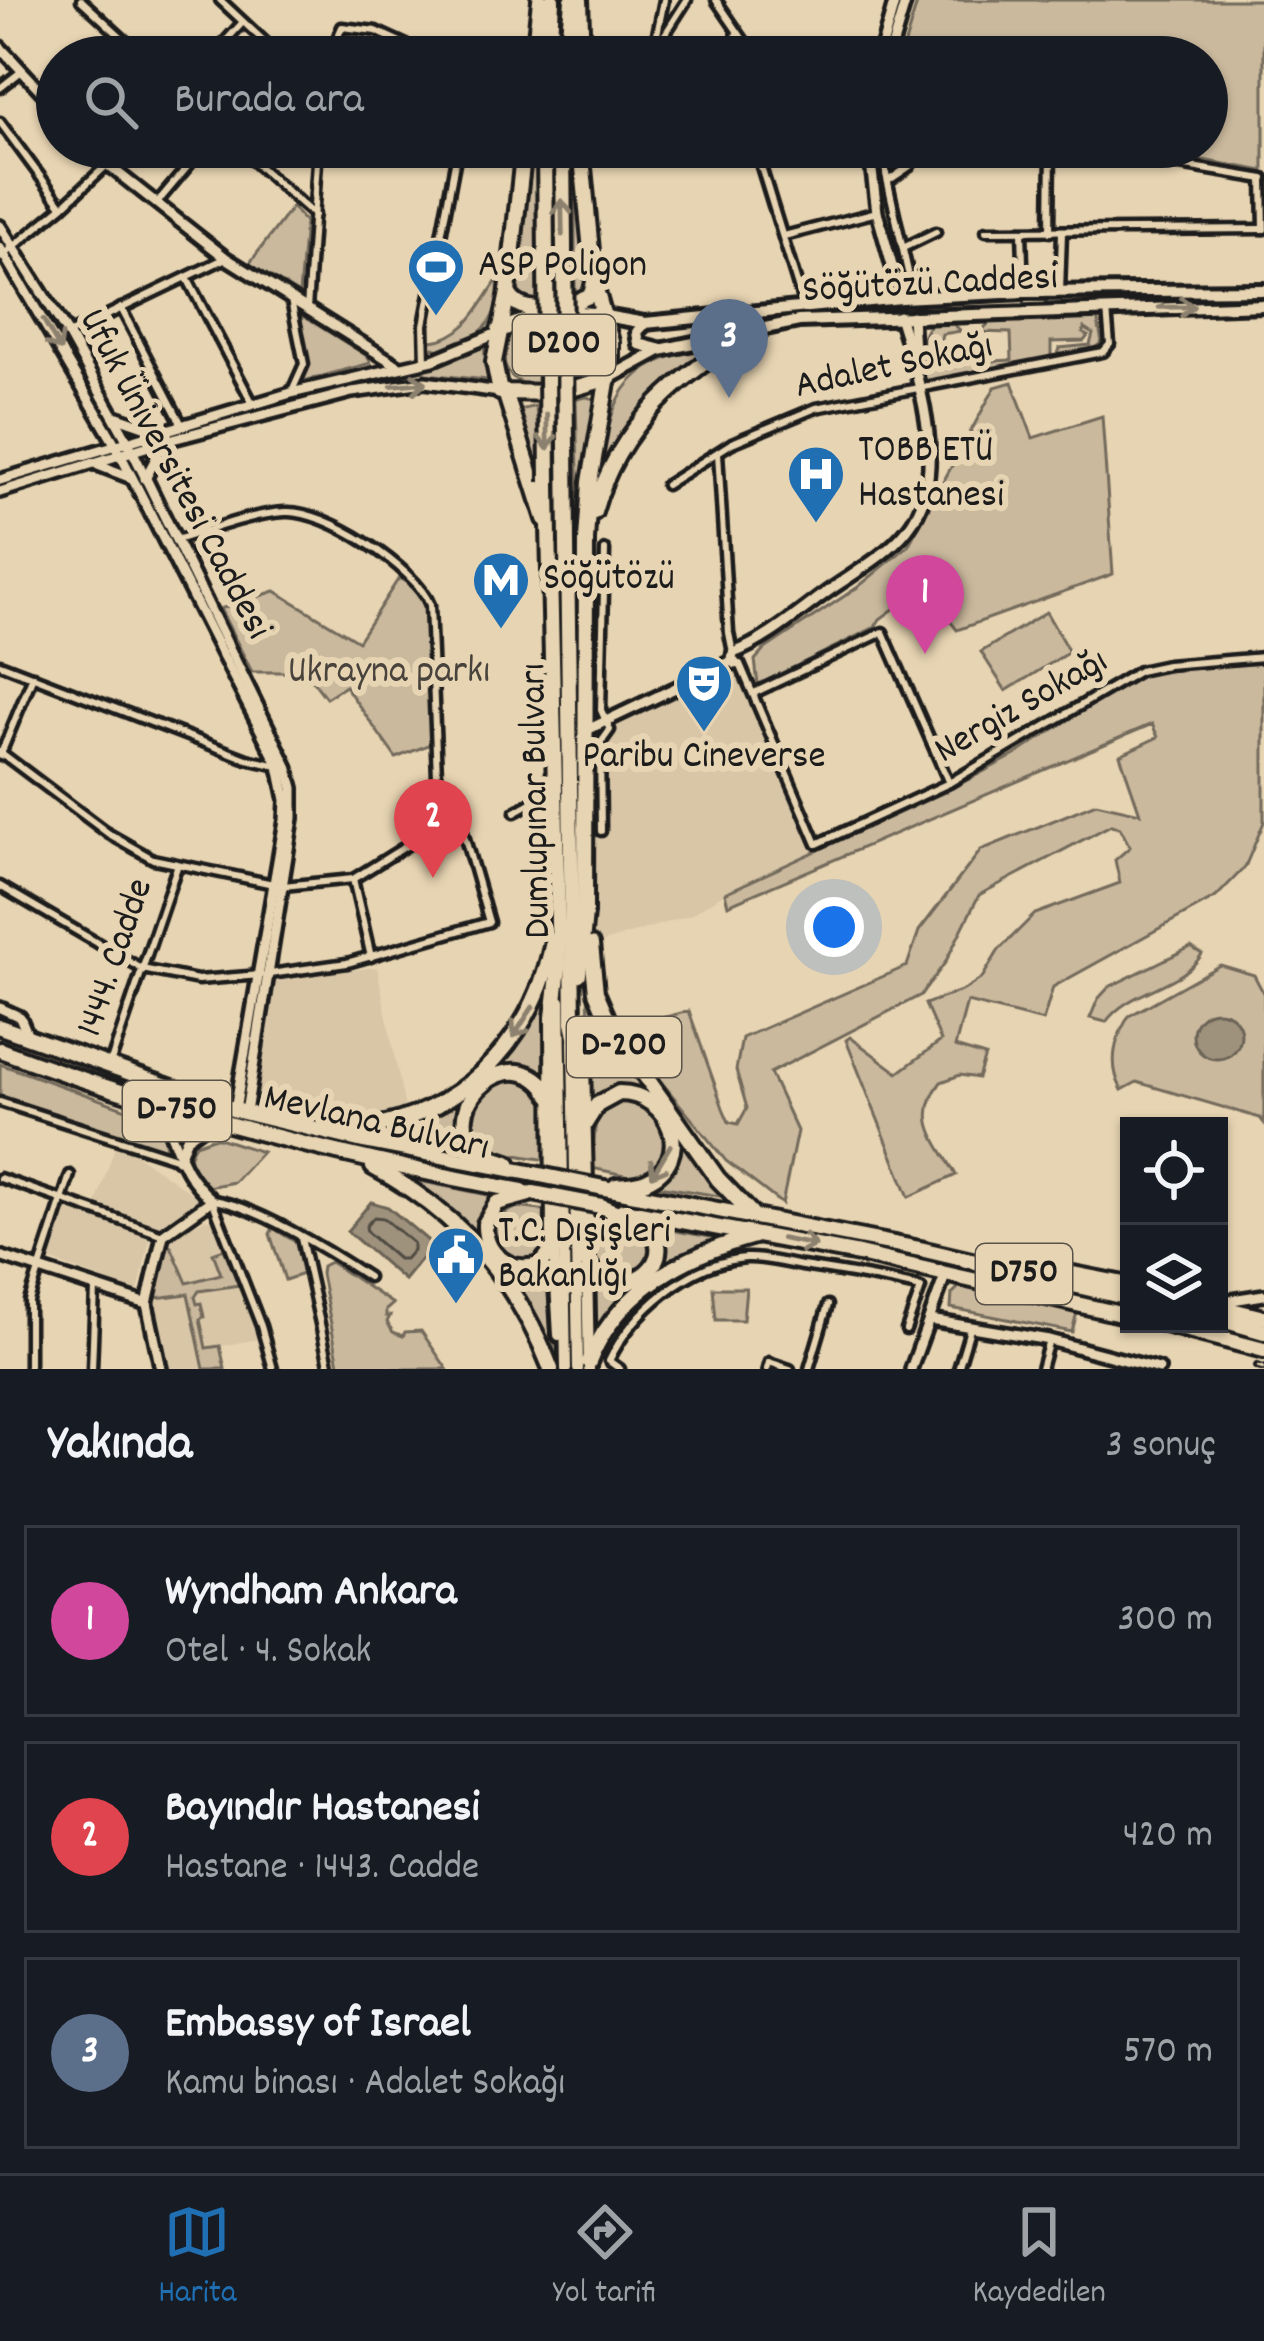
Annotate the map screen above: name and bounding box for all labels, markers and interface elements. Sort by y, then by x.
search box [36,36,1228,168]
icon: search [78,69,144,135]
text: Burada ara [174,70,364,134]
one-way arrow [550,198,573,237]
sports icon: ASP Poligon [405,236,467,318]
place label: ASP Poligon [478,240,647,295]
street label: Söğütözü Caddesi [801,252,1059,320]
one-way arrow [1157,296,1196,318]
pin: 3 [690,299,768,398]
street label: Ufuk Üniversitesi Caddesi [62,300,284,650]
road number: D200 [513,315,615,375]
one-way arrow [40,317,64,352]
street label: Adalet Sokağı [790,320,998,416]
one-way arrow [389,372,428,395]
one-way arrow [536,412,559,451]
place label: TOBB ETÜ Hastanesi [858,425,1004,525]
hospital icon: TOBB ETÜ Hastanesi [785,443,847,525]
metro station icon: Söğütözü [470,549,532,631]
place label: Söğütözü [543,553,675,608]
pin: 1 [886,555,964,654]
street label: Nergiz Sokağı [925,636,1119,780]
park label: Ukrayna parkı [288,646,490,701]
theatre icon: Paribu Cineverse [673,652,735,734]
street label: Dumlupınar Bulvarı [508,663,568,939]
place label: Paribu Cineverse [582,731,826,786]
pin: 2 [394,779,472,878]
street label: 1444. Cadde [64,872,170,1044]
your location [804,897,864,957]
one-way arrow [511,1005,535,1039]
road number: D-200 [567,1017,681,1077]
street label: Mevlana Bulvarı [258,1072,494,1178]
road number: D-750 [123,1081,231,1141]
map controls [1120,1117,1228,1333]
button: locate [1120,1117,1228,1225]
one-way arrow [649,1143,673,1177]
place label: T.C. Dışişleri Bakanlığı [498,1206,671,1306]
public building icon: T.C. Dışişleri Bakanlığı [425,1224,487,1306]
button: layers [1120,1225,1228,1333]
one-way arrow [778,1232,817,1254]
road number: D750 [976,1244,1072,1304]
text: Yakında [48,1411,192,1483]
text: 3 sonuç [1105,1420,1216,1475]
text: Wyndham Ankara [165,1562,457,1626]
text: 1 [86,1594,94,1649]
text: 300 m [1117,1594,1213,1649]
text: Otel · 4. Sokak [165,1626,371,1681]
text: Bayındır Hastanesi [165,1778,480,1842]
text: 2 [81,1810,99,1865]
text: 420 m [1123,1810,1213,1865]
text: Hastane · 1443. Cadde [165,1842,479,1897]
text: Embassy of Israel [165,1994,471,2058]
text: 3 [81,2026,99,2081]
text: 570 m [1123,2026,1213,2081]
text: Kamu binası · Adalet Sokağı [165,2058,565,2113]
tab: Harita [158,2199,236,2318]
tab: Yol tarifi [553,2199,656,2318]
tab: Kaydedilen [973,2199,1106,2318]

